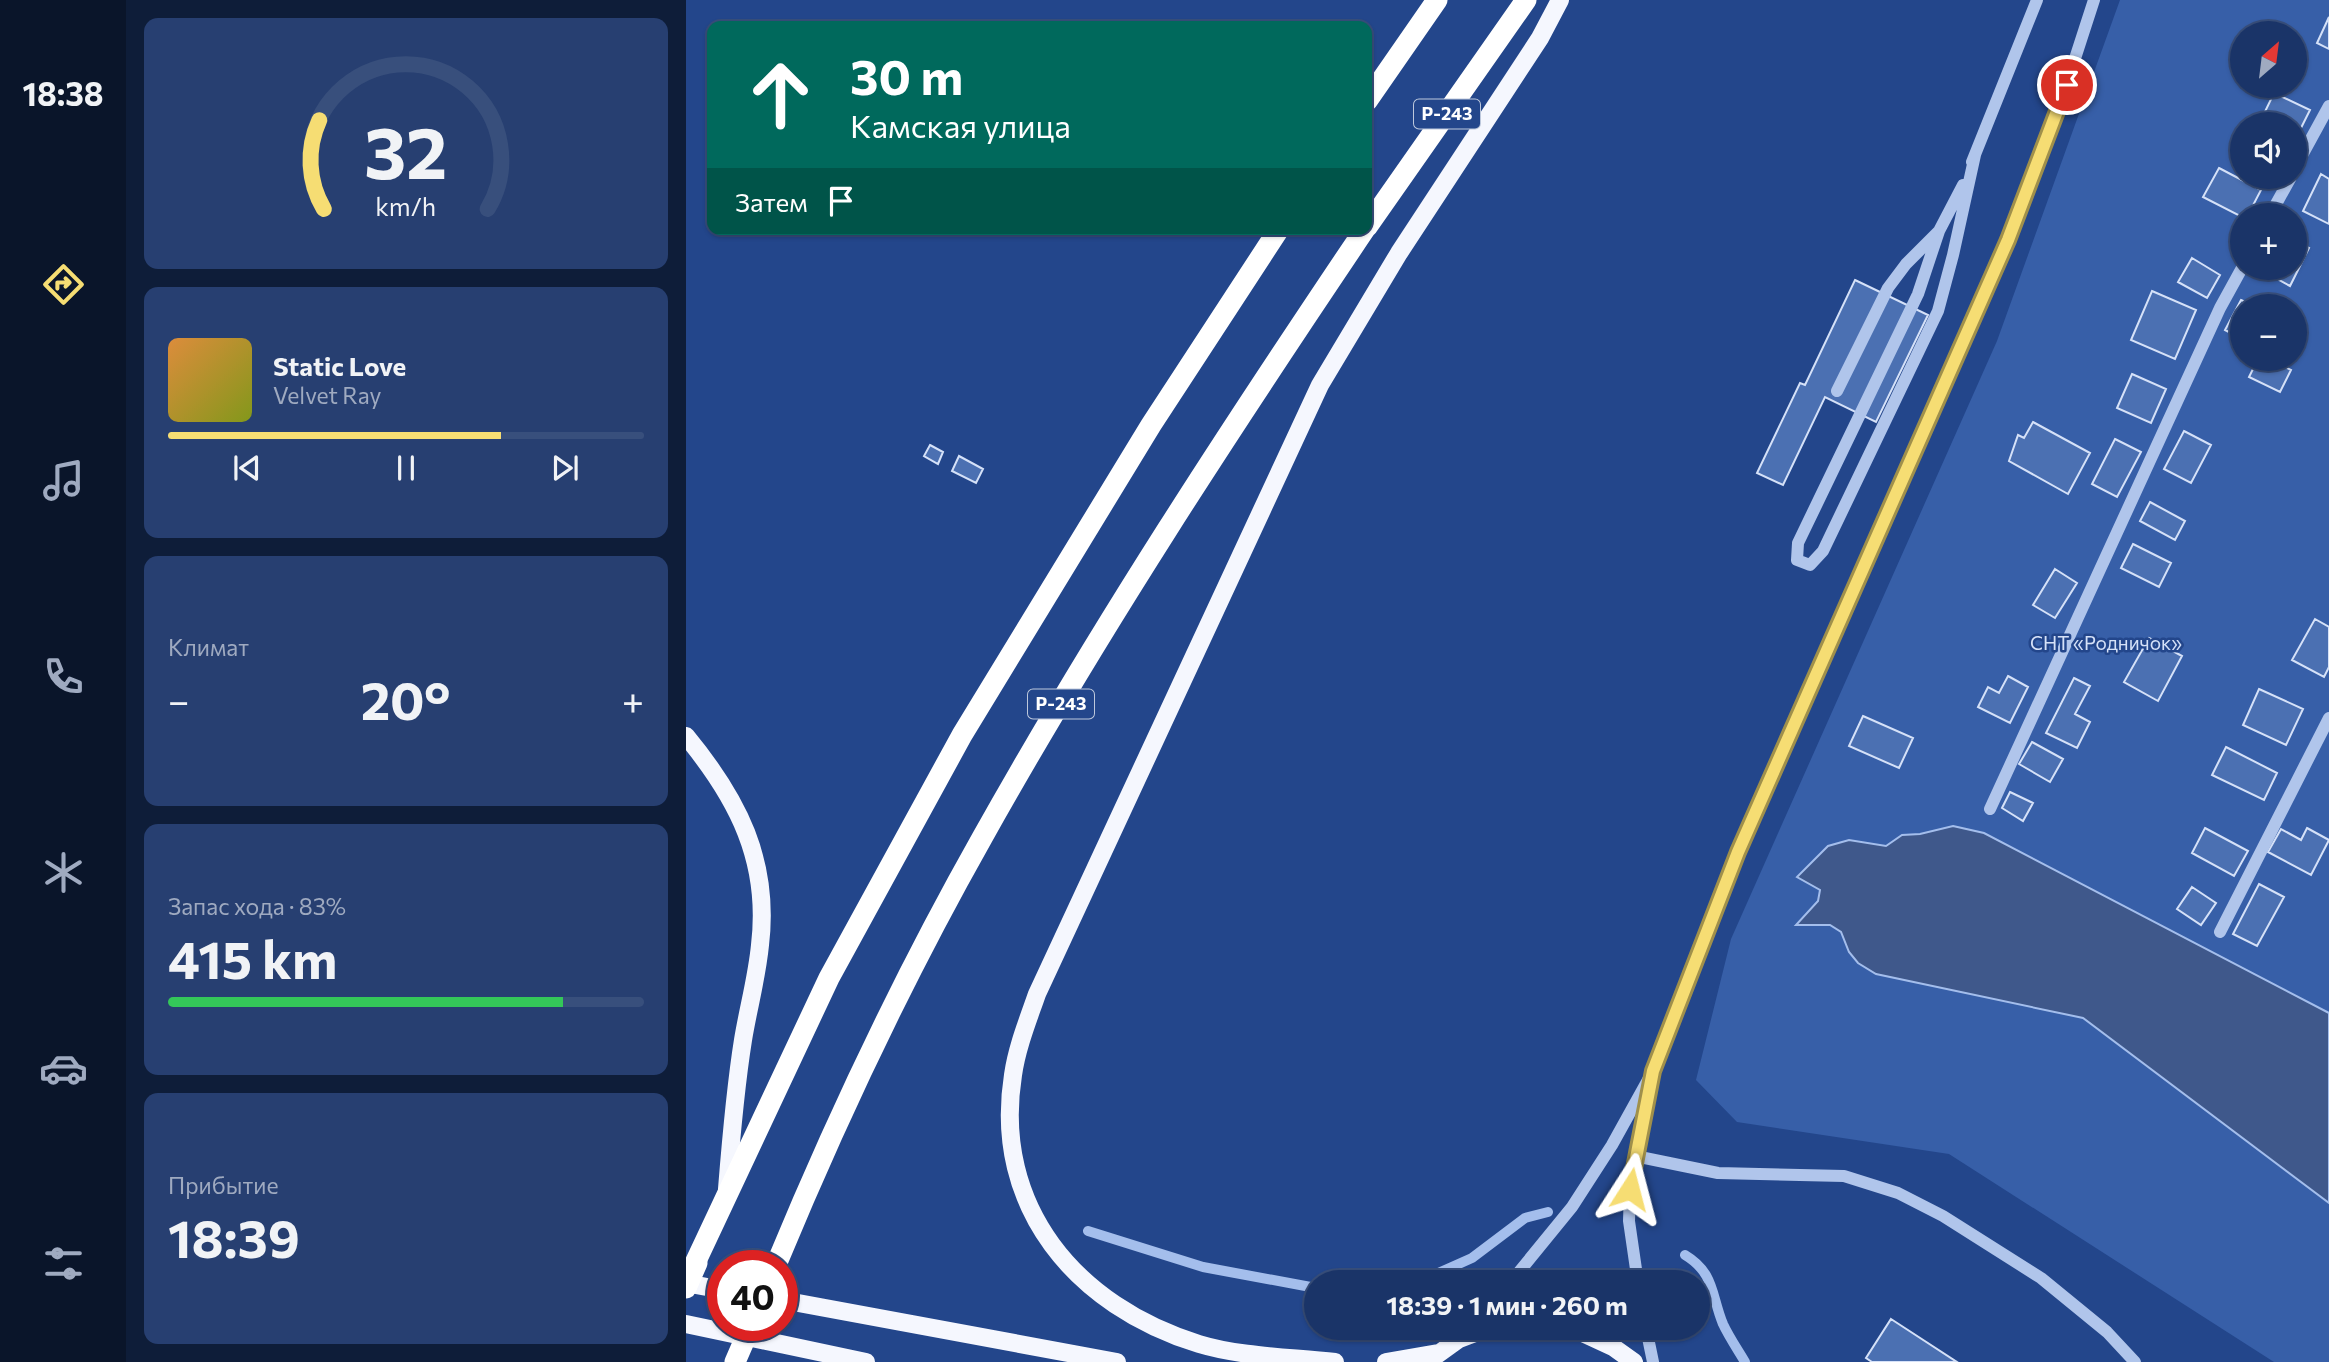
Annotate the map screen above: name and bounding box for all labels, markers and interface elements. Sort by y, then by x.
north arrow [2230,21,2306,98]
map controls [2230,21,2307,371]
text: 30 m [850,45,963,105]
icon: ahead [735,49,826,140]
pin [2037,55,2097,115]
icon: arrive [2048,66,2086,104]
text: 18:38 [22,73,104,113]
road number: Р-243 [1414,100,1480,128]
text: Камская улица [850,105,1071,145]
text: 32 [364,106,448,195]
button: sound [2230,112,2307,189]
icon: arrive [822,182,860,220]
text: Затем [735,186,808,217]
text: km/h [376,191,436,221]
button: + [2230,203,2307,280]
icon: directions [39,260,88,309]
button: − [2230,294,2307,371]
text: Static Love [273,350,406,381]
text: Velvet Ray [273,381,381,409]
icon: previous [228,449,266,487]
icon: pause [387,449,425,487]
icon: next [546,449,584,487]
icon: music [39,456,88,505]
park label: СНТ «Родничок» [2030,631,2182,654]
text: Климат [168,633,249,661]
icon: phone [39,652,88,701]
text: 20° [361,667,451,731]
text: − [168,676,190,723]
text: + [622,676,644,723]
road number: Р-243 [1028,690,1094,718]
icon: climate [39,848,88,897]
text: Запас хода · 83% [168,892,346,920]
text: 415 km [168,926,337,990]
icon: car [39,1044,88,1093]
position arrow [1593,1152,1667,1226]
text: Прибытие [168,1171,279,1199]
text: 18:39 [168,1205,300,1269]
icon: filters [39,1239,88,1288]
speed limit sign: 40 [707,1250,798,1341]
text: 18:39 · 1 мин · 260 m [1386,1289,1628,1320]

